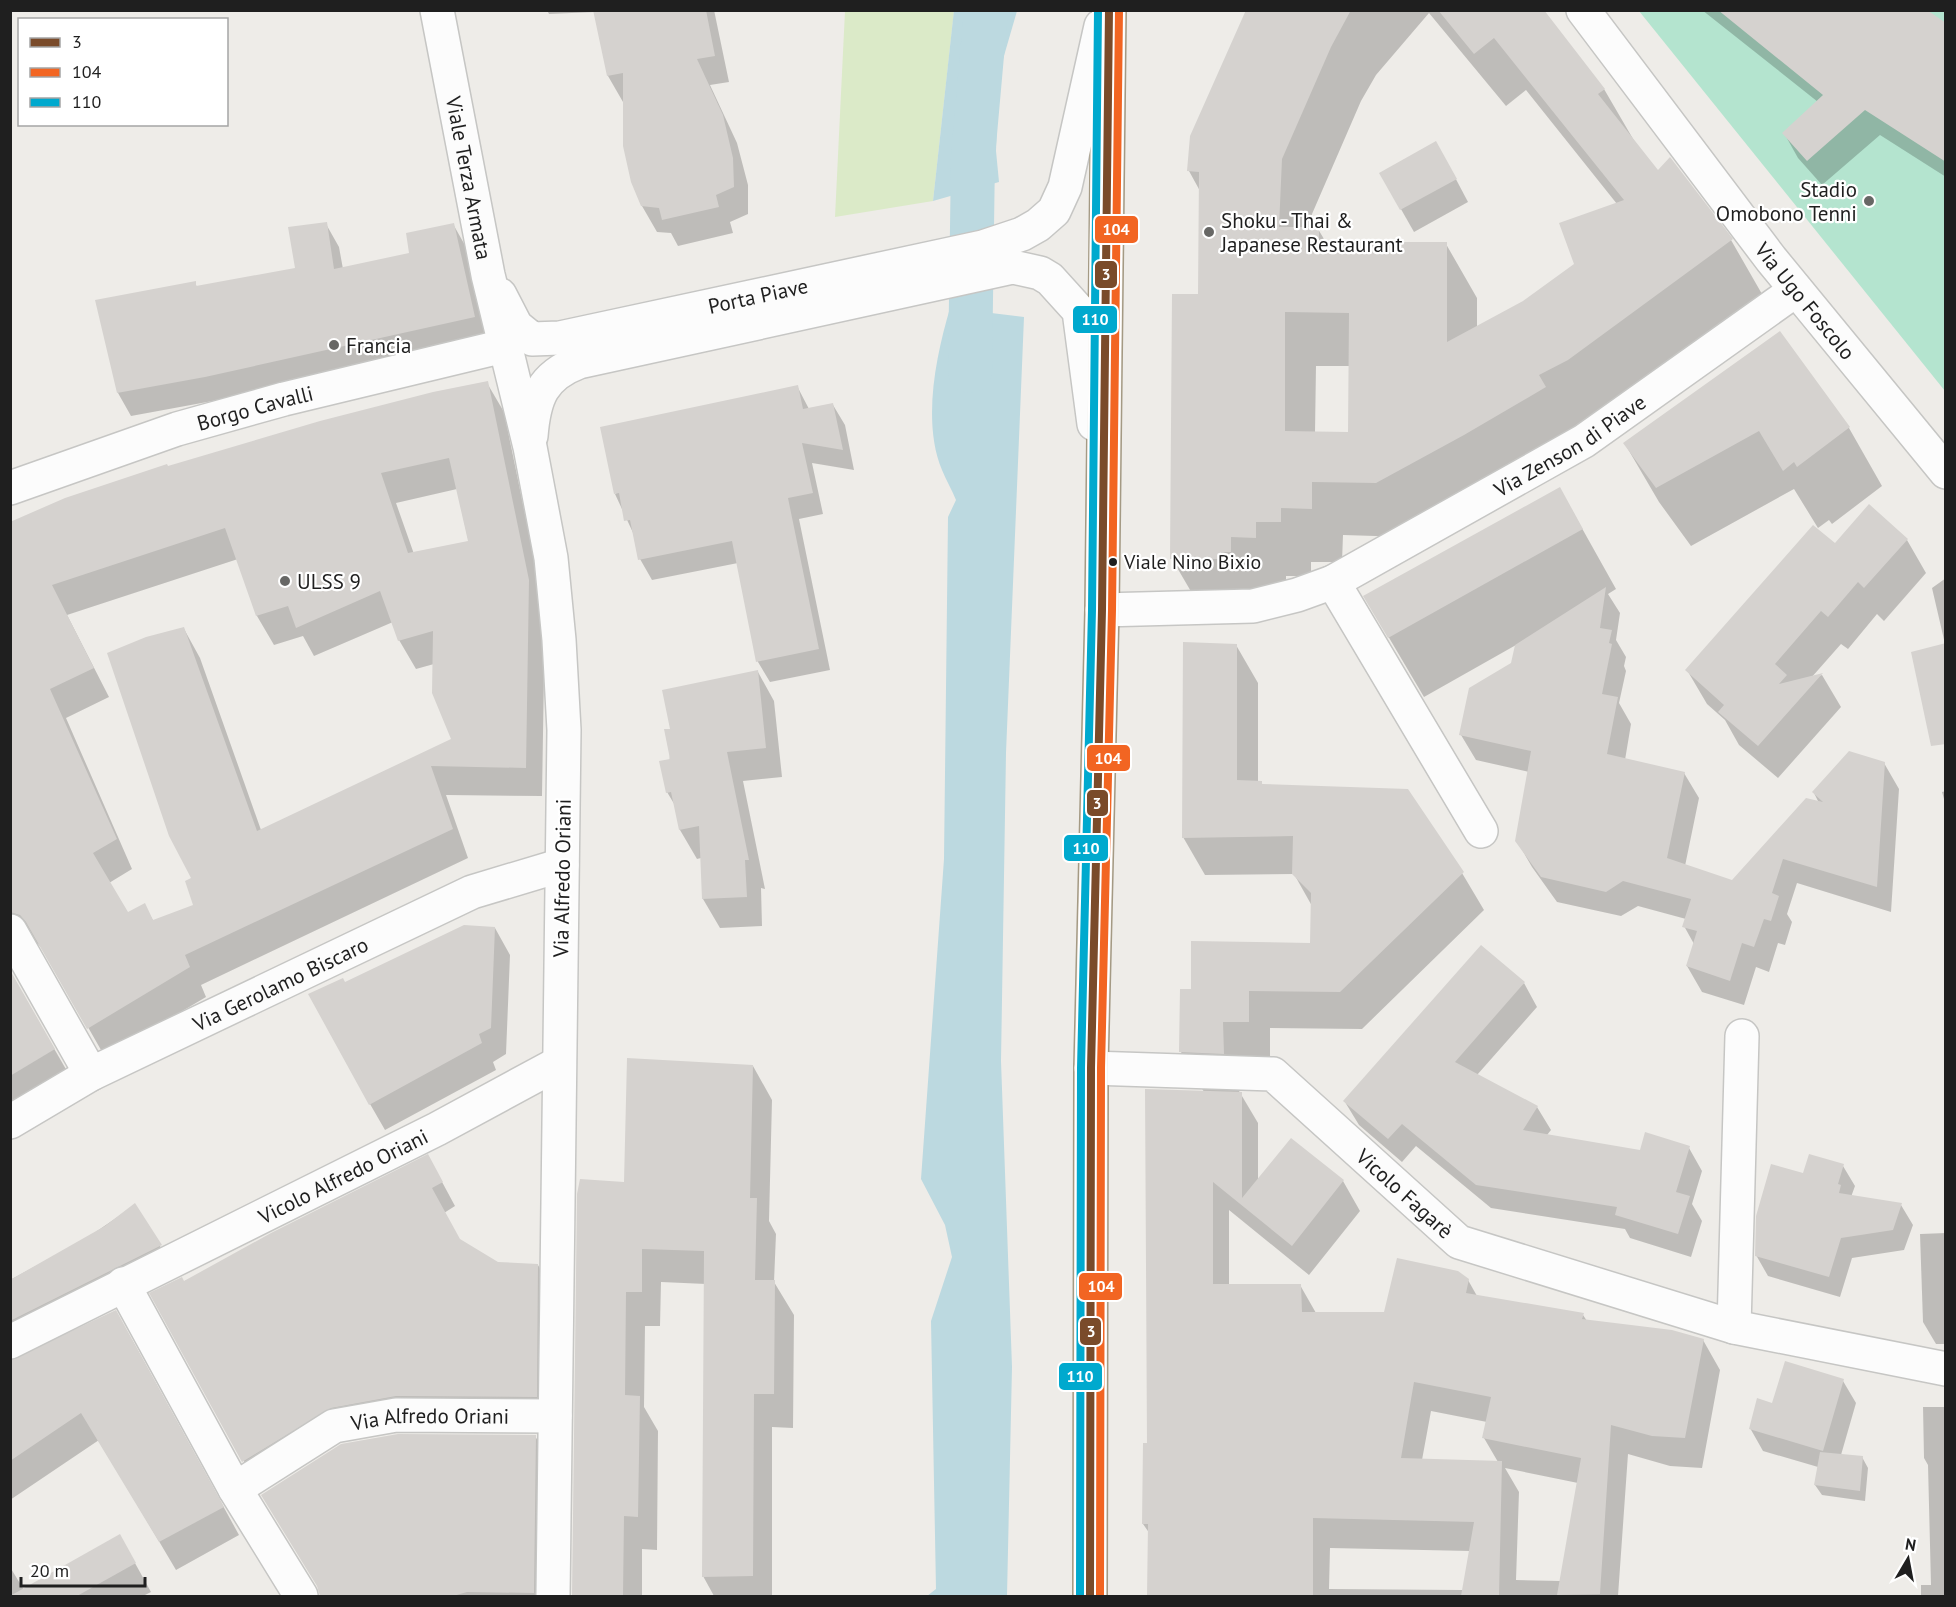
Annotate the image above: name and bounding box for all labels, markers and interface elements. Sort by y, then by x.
legend [18,18,228,126]
text: 3 [72,30,82,53]
text: 104 [72,60,102,83]
text: 110 [72,90,102,113]
street label: Viale Terza Armata [440,93,498,262]
place label: Stadio Omobono Tenni [1716,176,1857,227]
marker: Stadio Omobono Tenni [1862,194,1876,208]
place label: Shoku - Thai & Japanese Restaurant [1220,207,1403,258]
line badge: 104 [1094,215,1139,244]
text: 104 [1102,219,1130,239]
marker: Shoku - Thai & Japanese Restaurant [1202,225,1216,239]
street label: Via Ugo Foscolo [1749,236,1861,365]
line badge: 3 [1094,260,1118,289]
text: 3 [1101,264,1111,284]
street label: Porta Piave [705,272,810,319]
line badge: 110 [1072,305,1118,334]
text: 110 [1081,309,1109,329]
place label: Francia [346,332,411,359]
marker: Francia [327,338,341,352]
street label: Borgo Cavalli [194,379,316,436]
street label: Via Zenson di Piave [1488,388,1651,503]
place label: Viale Nino Bixio [1123,549,1261,575]
marker: Viale Nino Bixio [1107,556,1119,568]
place label: ULSS 9 [297,568,361,595]
marker: ULSS 9 [278,574,292,588]
line badge: 104 [1086,744,1131,772]
text: 104 [1094,748,1122,768]
line badge: 3 [1086,789,1109,817]
text: 3 [1092,793,1102,813]
street label: Via Alfredo Oriani [547,798,577,959]
line badge: 110 [1063,834,1109,862]
text: 110 [1072,838,1100,858]
street label: Via Gerolamo Biscaro [187,930,372,1037]
street label: Vicolo Alfredo Oriani [253,1122,432,1230]
street label: Vicolo Fagarè [1350,1142,1459,1244]
line badge: 104 [1078,1272,1123,1301]
text: 104 [1087,1276,1115,1296]
line badge: 3 [1079,1317,1102,1346]
text: 3 [1086,1321,1096,1341]
line badge: 110 [1058,1362,1103,1391]
text: 110 [1066,1366,1094,1386]
street label: Via Alfredo Oriani [348,1401,509,1436]
north arrow [1878,1529,1938,1589]
text: N [1904,1533,1918,1555]
scale bar [21,1550,146,1588]
text: 20 m [30,1559,69,1582]

